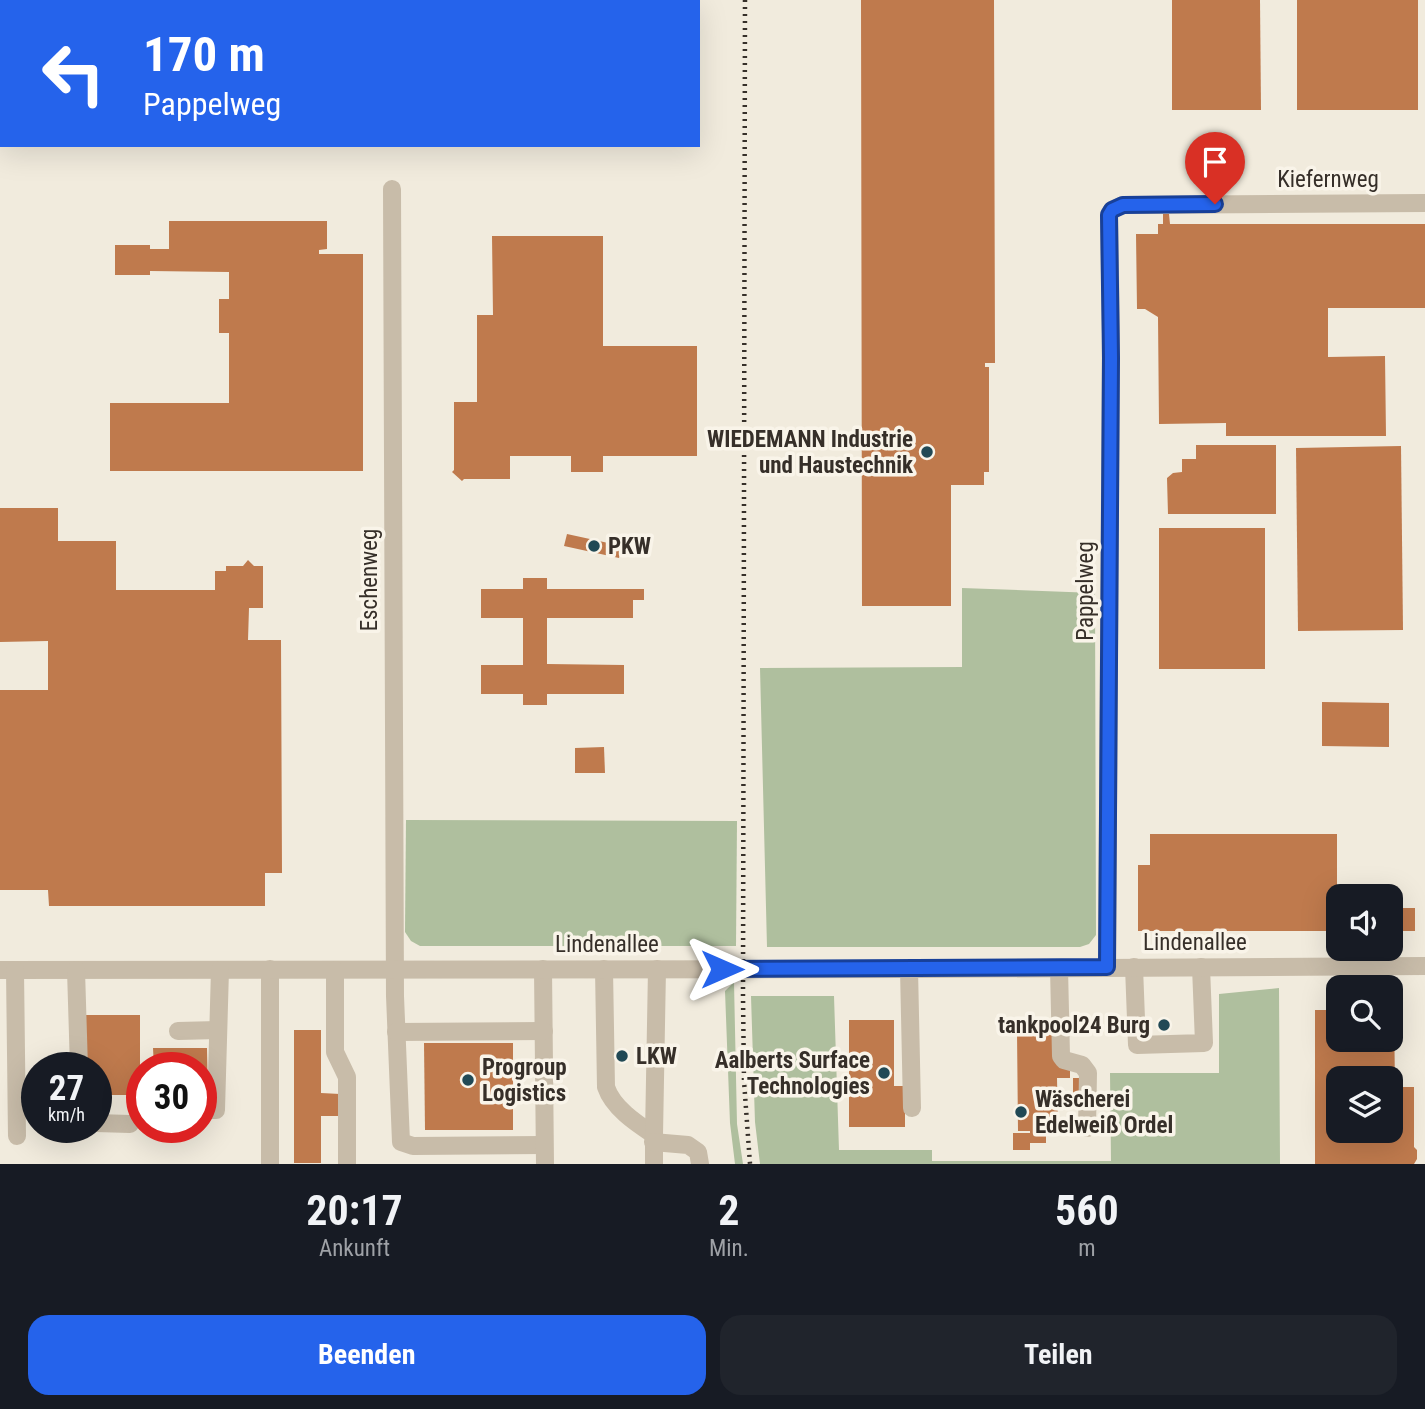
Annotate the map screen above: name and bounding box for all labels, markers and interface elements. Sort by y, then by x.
text: 170 m [143,26,265,83]
icon: left [28,28,119,119]
text: Pappelweg [143,85,281,123]
pin [1185,132,1245,204]
icon: arrive [1196,143,1234,181]
street label: Kiefernweg [1277,166,1379,193]
place label: WIEDEMANN Industrie und Haustechnik [707,426,914,479]
marker: WIEDEMANN Industrie und Haustechnik [919,444,935,460]
street label: Eschenweg [356,529,383,631]
place label: PKW [608,533,651,560]
marker: PKW [586,538,602,554]
street label: Pappelweg [1072,541,1099,641]
map controls [1326,884,1403,1143]
button: sound [1326,884,1403,961]
street label: Lindenallee [1143,929,1247,956]
street label: Lindenallee [555,931,659,958]
position arrow [685,932,759,1006]
button: search [1326,975,1403,1052]
place label: tankpool24 Burg [998,1012,1150,1039]
marker: tankpool24 Burg [1156,1017,1172,1033]
place label: LKW [636,1043,677,1070]
place label: Aalberts Surface Technologies [715,1047,870,1100]
marker: LKW [614,1048,630,1064]
speed limit sign: 30 [126,1052,217,1143]
place label: Progroup Logistics [482,1054,567,1107]
marker: Aalberts Surface Technologies [876,1065,892,1081]
button: layers [1326,1066,1403,1143]
text: 27 [49,1068,84,1109]
marker: Progroup Logistics [460,1072,476,1088]
place label: Wäscherei Edelweiß Ordel [1035,1086,1173,1139]
text: km/h [48,1104,85,1125]
marker: Wäscherei Edelweiß Ordel [1013,1104,1029,1120]
text: 20:17 [306,1186,403,1235]
text: 2 [718,1186,739,1235]
text: 560 [1055,1186,1119,1235]
text: Ankunft [319,1235,390,1262]
text: Min. [709,1235,749,1262]
text: m [1078,1235,1096,1262]
button: Beenden [28,1315,706,1395]
button: Teilen [720,1315,1397,1395]

